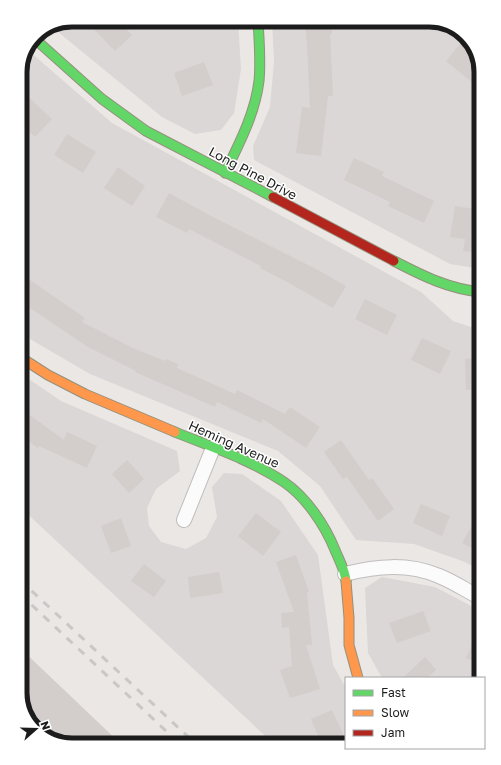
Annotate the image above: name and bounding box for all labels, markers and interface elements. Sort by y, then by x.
street label: Long Pine Drive [206,143,300,203]
street label: Heming Avenue [186,417,282,471]
legend [345,677,485,749]
text: Fast [381,685,406,700]
text: Slow [381,705,409,720]
north arrow [16,709,56,749]
text: N [38,719,53,732]
text: Jam [381,725,405,740]

